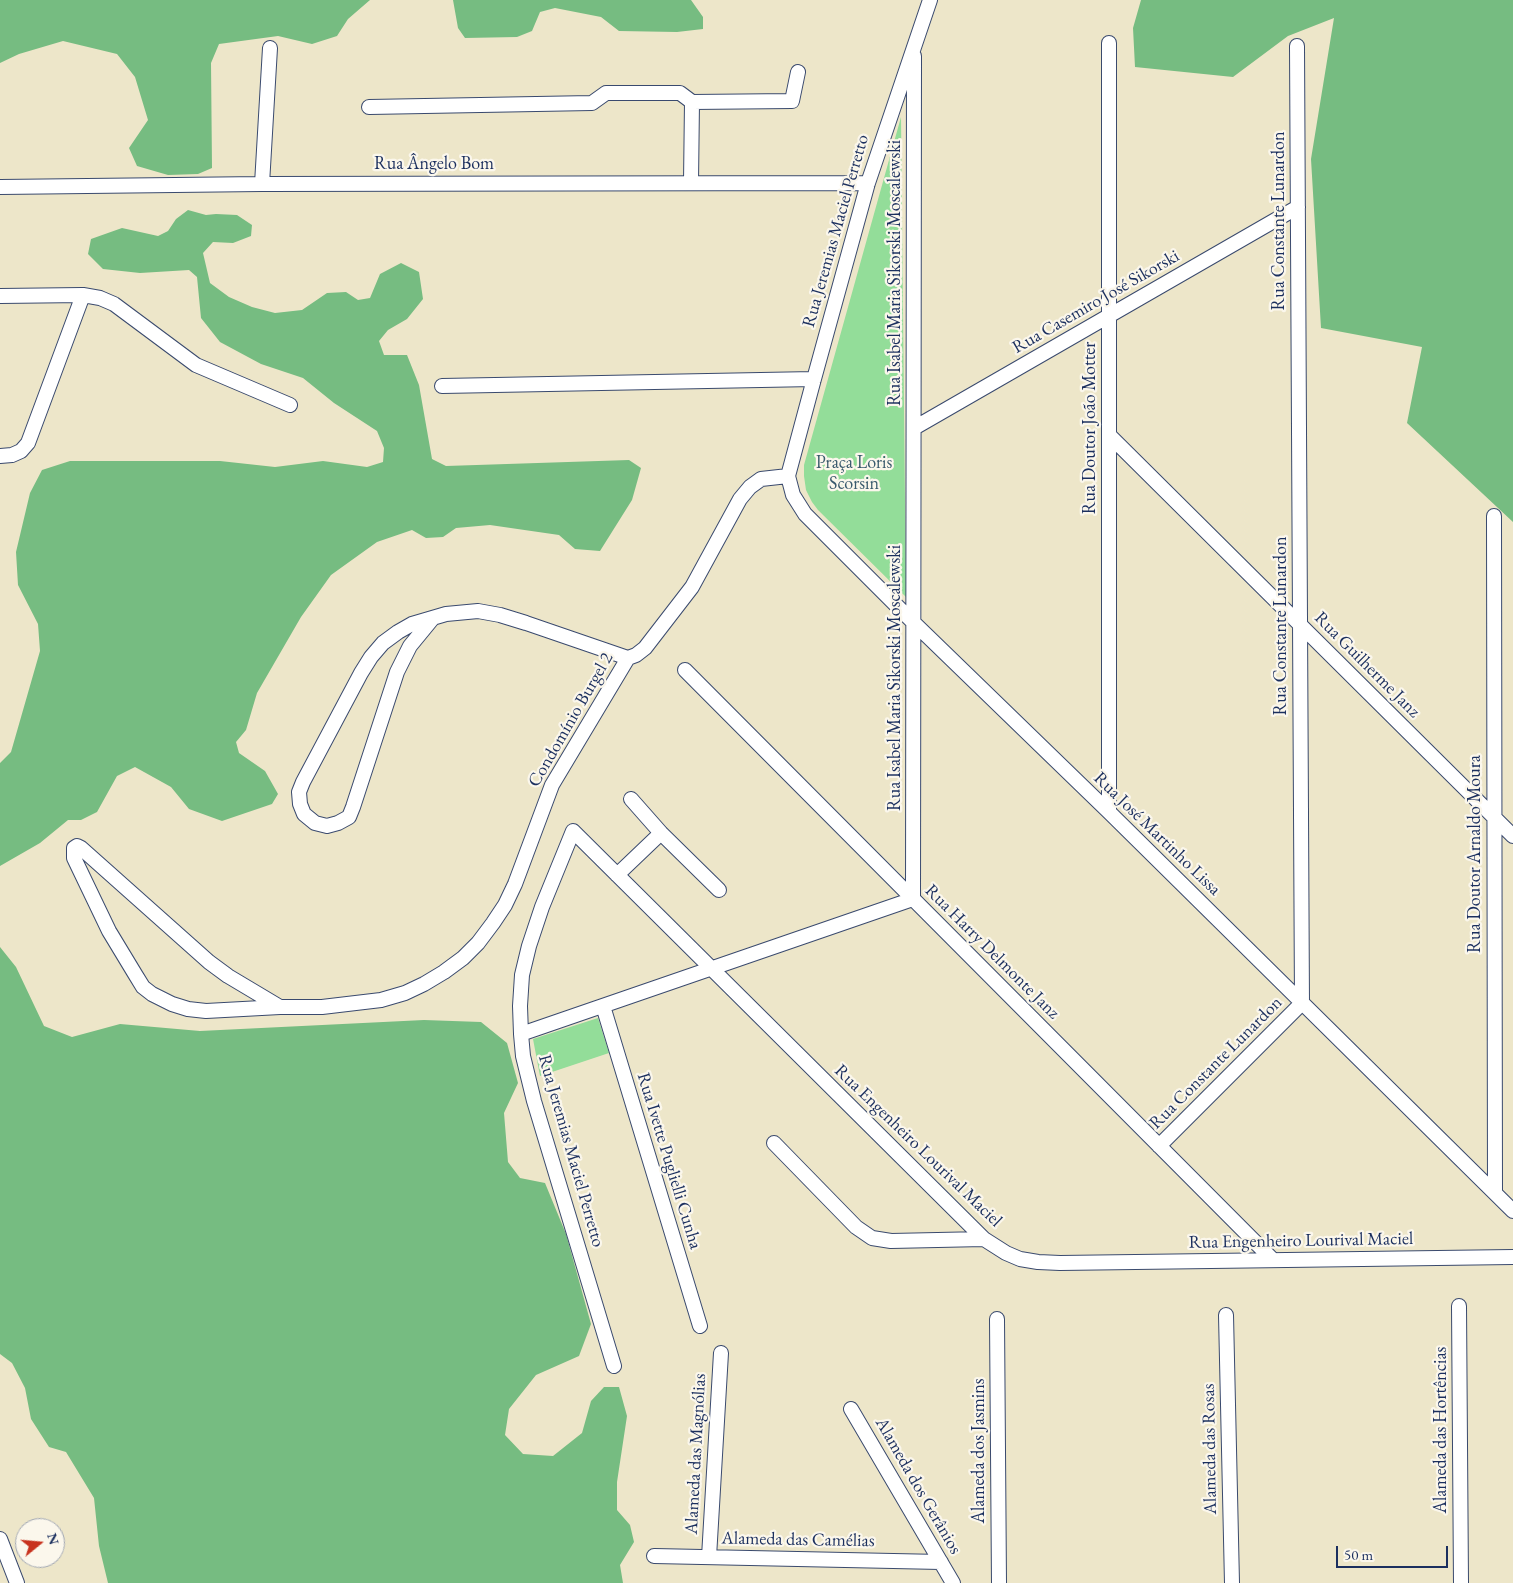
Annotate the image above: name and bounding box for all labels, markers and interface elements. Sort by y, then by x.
street label: Rua Jeremias Maciel Perretto [798,132,874,330]
street label: Rua Constante Lunardon [1268,132,1290,310]
street label: Rua Isabel Maria Sikorski Moscalewski [884,140,906,406]
street label: Rua Ângelo Bom [374,153,494,175]
street label: Rua Casemiro José Sikorski [1009,245,1183,359]
street label: Rua Doutor João Motter [1079,342,1101,514]
park label: Praça Loris Scorsin [816,452,892,494]
street label: Rua Constante Lunardon [1270,537,1292,715]
street label: Rua Isabel Maria Sikorski Moscalewski [884,545,906,811]
street label: Rua Guilherme Janz [1310,608,1424,722]
street label: Condomínio Burgel 2 [524,649,618,791]
street label: Rua Doutor Arnaldo Moura [1464,755,1486,953]
street label: Rua José Martinho Lissa [1089,768,1225,900]
street label: Rua Harry Delmonte Janz [920,880,1064,1024]
street label: Rua Constante Lunardon [1145,992,1287,1134]
street label: Rua Jeremias Maciel Perretto [533,1052,609,1250]
street label: Rua Engenheiro Lourival Maciel [830,1060,1006,1232]
street label: Rua Ivette Puglielli Cunha [632,1070,706,1252]
street label: Rua Engenheiro Lourival Maciel [1189,1228,1413,1254]
street label: Alameda das Hortências [1430,1347,1452,1513]
street label: Alameda das Magnólias [681,1373,711,1535]
street label: Alameda dos Jasmins [968,1379,990,1523]
street label: Alameda das Rosas [1198,1383,1222,1515]
street label: Alameda dos Gerânios [870,1414,966,1558]
north arrow [15,1518,65,1568]
street label: Alameda das Camélias [721,1528,875,1552]
text: N [43,1531,64,1547]
scale bar [1338,1536,1450,1568]
text: 50 m [1344,1545,1373,1564]

